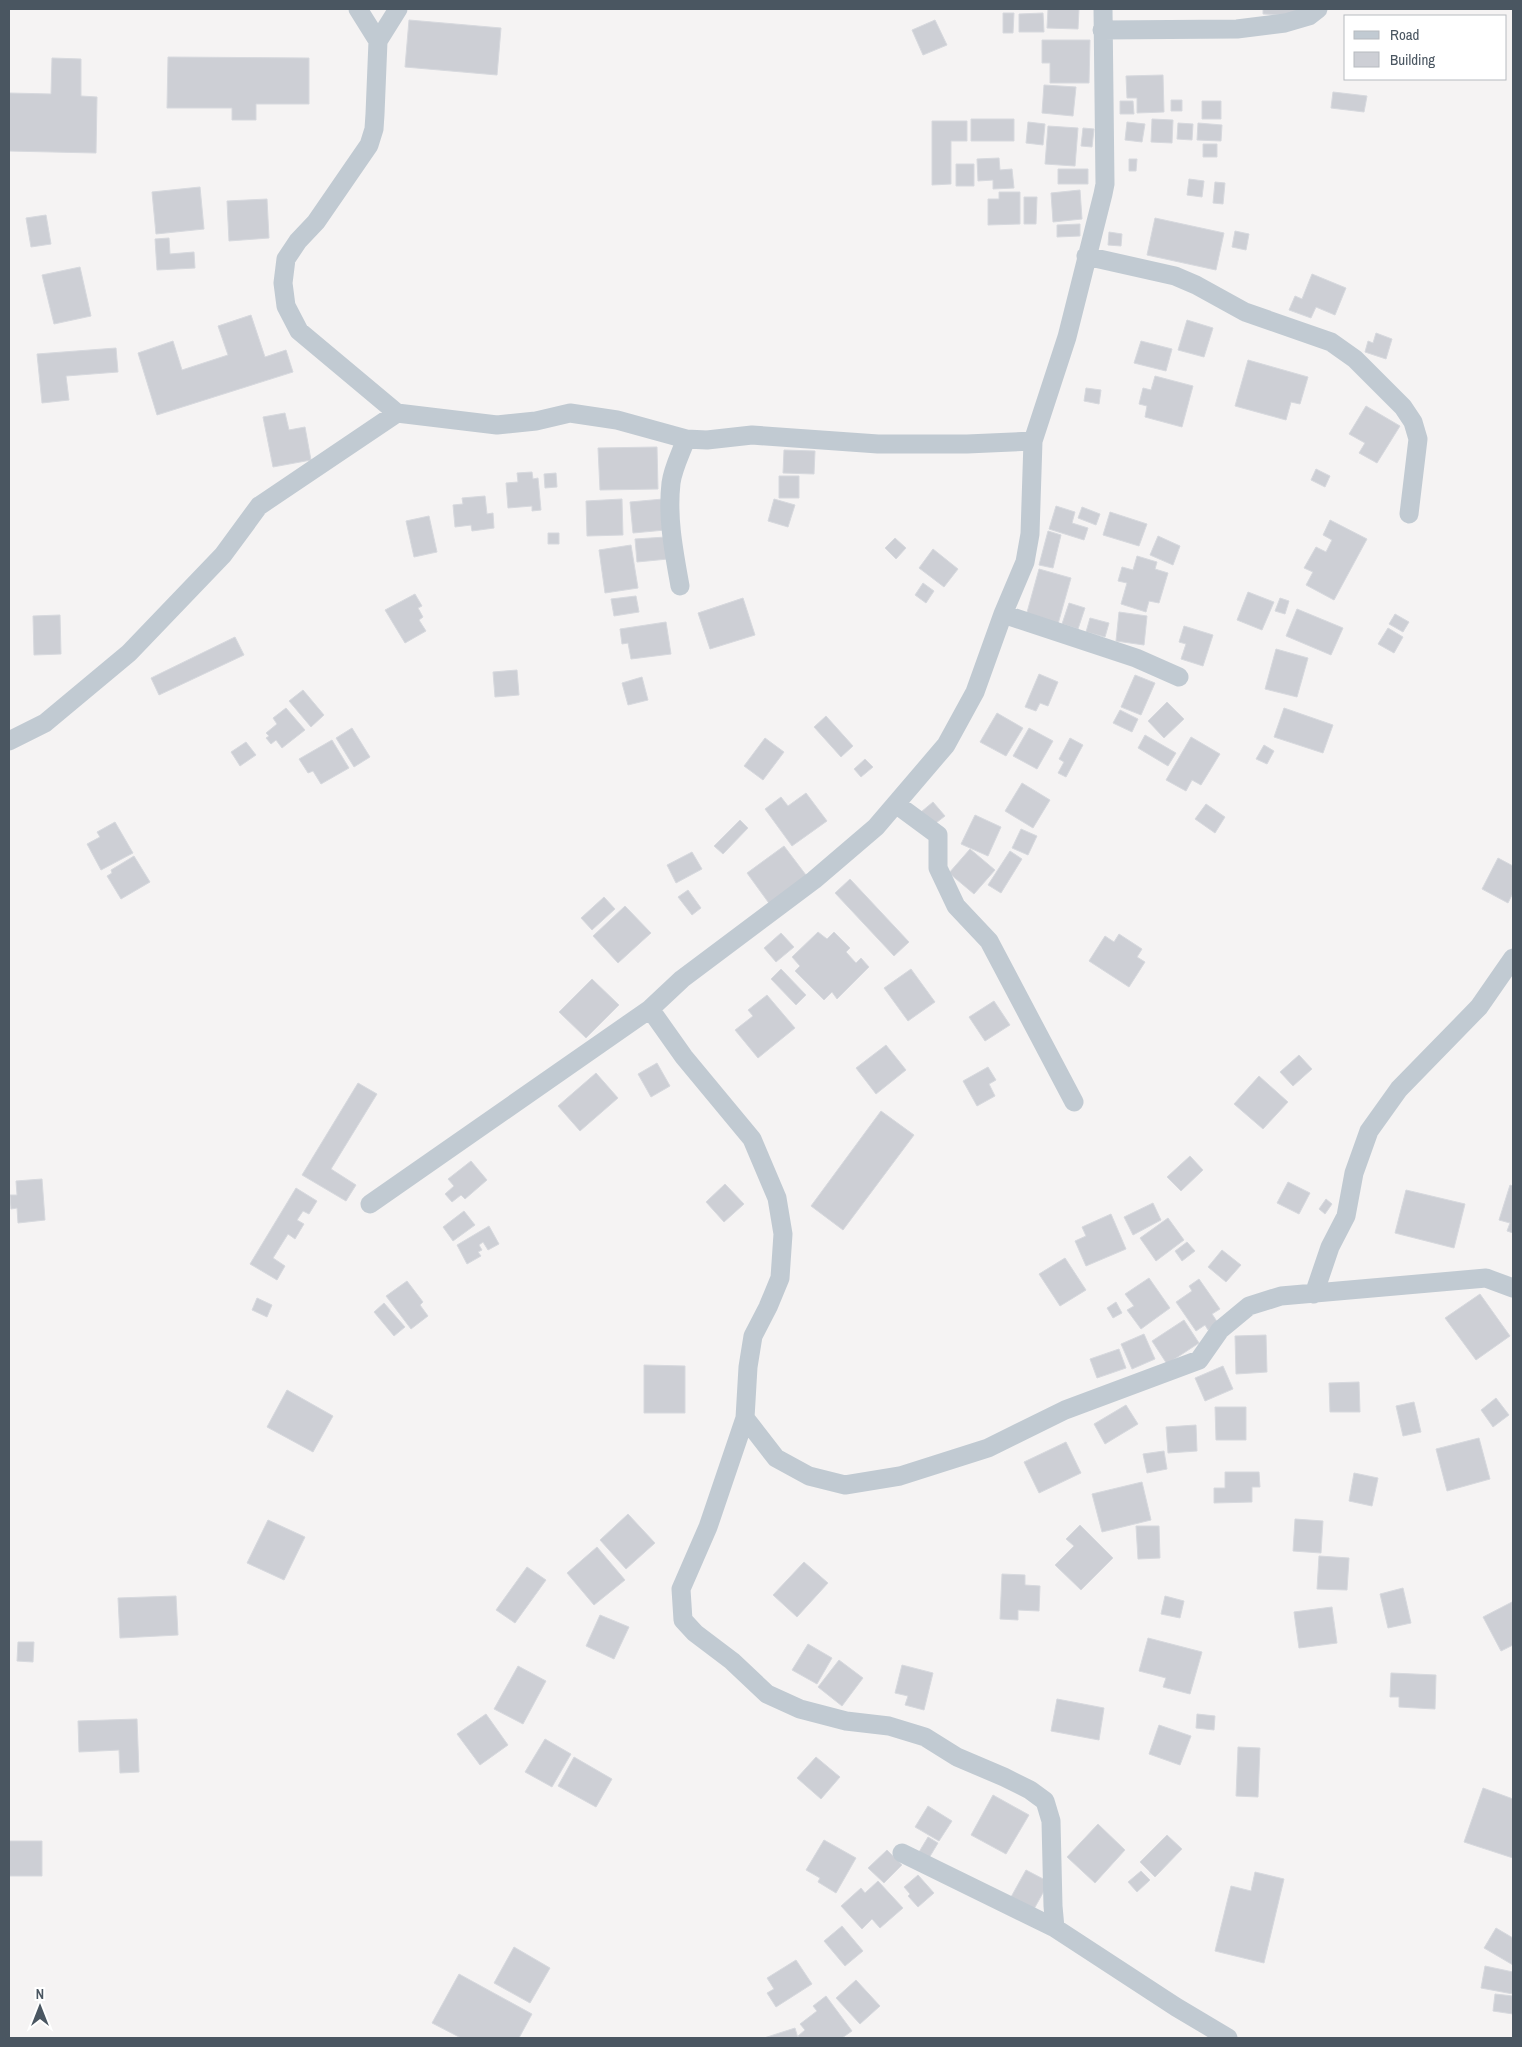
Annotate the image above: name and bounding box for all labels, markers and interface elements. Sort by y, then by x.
legend [1344,15,1507,80]
text: Road [1390,24,1419,45]
text: Building [1390,49,1435,70]
north arrow [15,1982,65,2032]
text: N [36,1985,44,2003]

